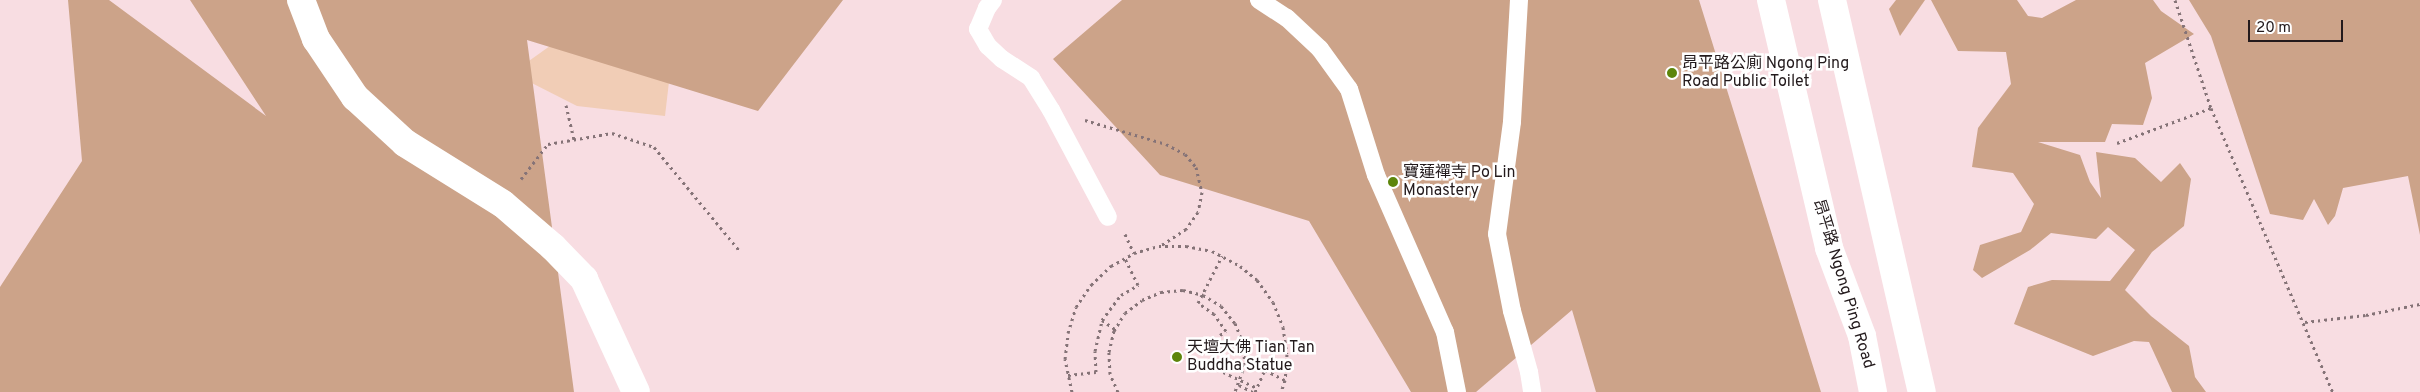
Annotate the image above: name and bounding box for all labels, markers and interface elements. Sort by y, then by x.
scale bar [2250,10,2345,42]
text: 20 m [2256,19,2291,38]
place label: 昂平路公廁 Ngong Ping Road Public Toilet [1682,54,1849,92]
marker: 昂平路公廁 Ngong Ping Road Public Toilet [1666,67,1678,79]
place label: 寶蓮禪寺 Po Lin Monastery [1403,163,1516,201]
marker: 寶蓮禪寺 Po Lin Monastery [1387,176,1399,188]
street label: 昂平路 Ngong Ping Road [1808,197,1878,371]
place label: 天壇大佛 Tian Tan Buddha Statue [1187,338,1315,376]
marker: 天壇大佛 Tian Tan Buddha Statue [1171,351,1183,363]

